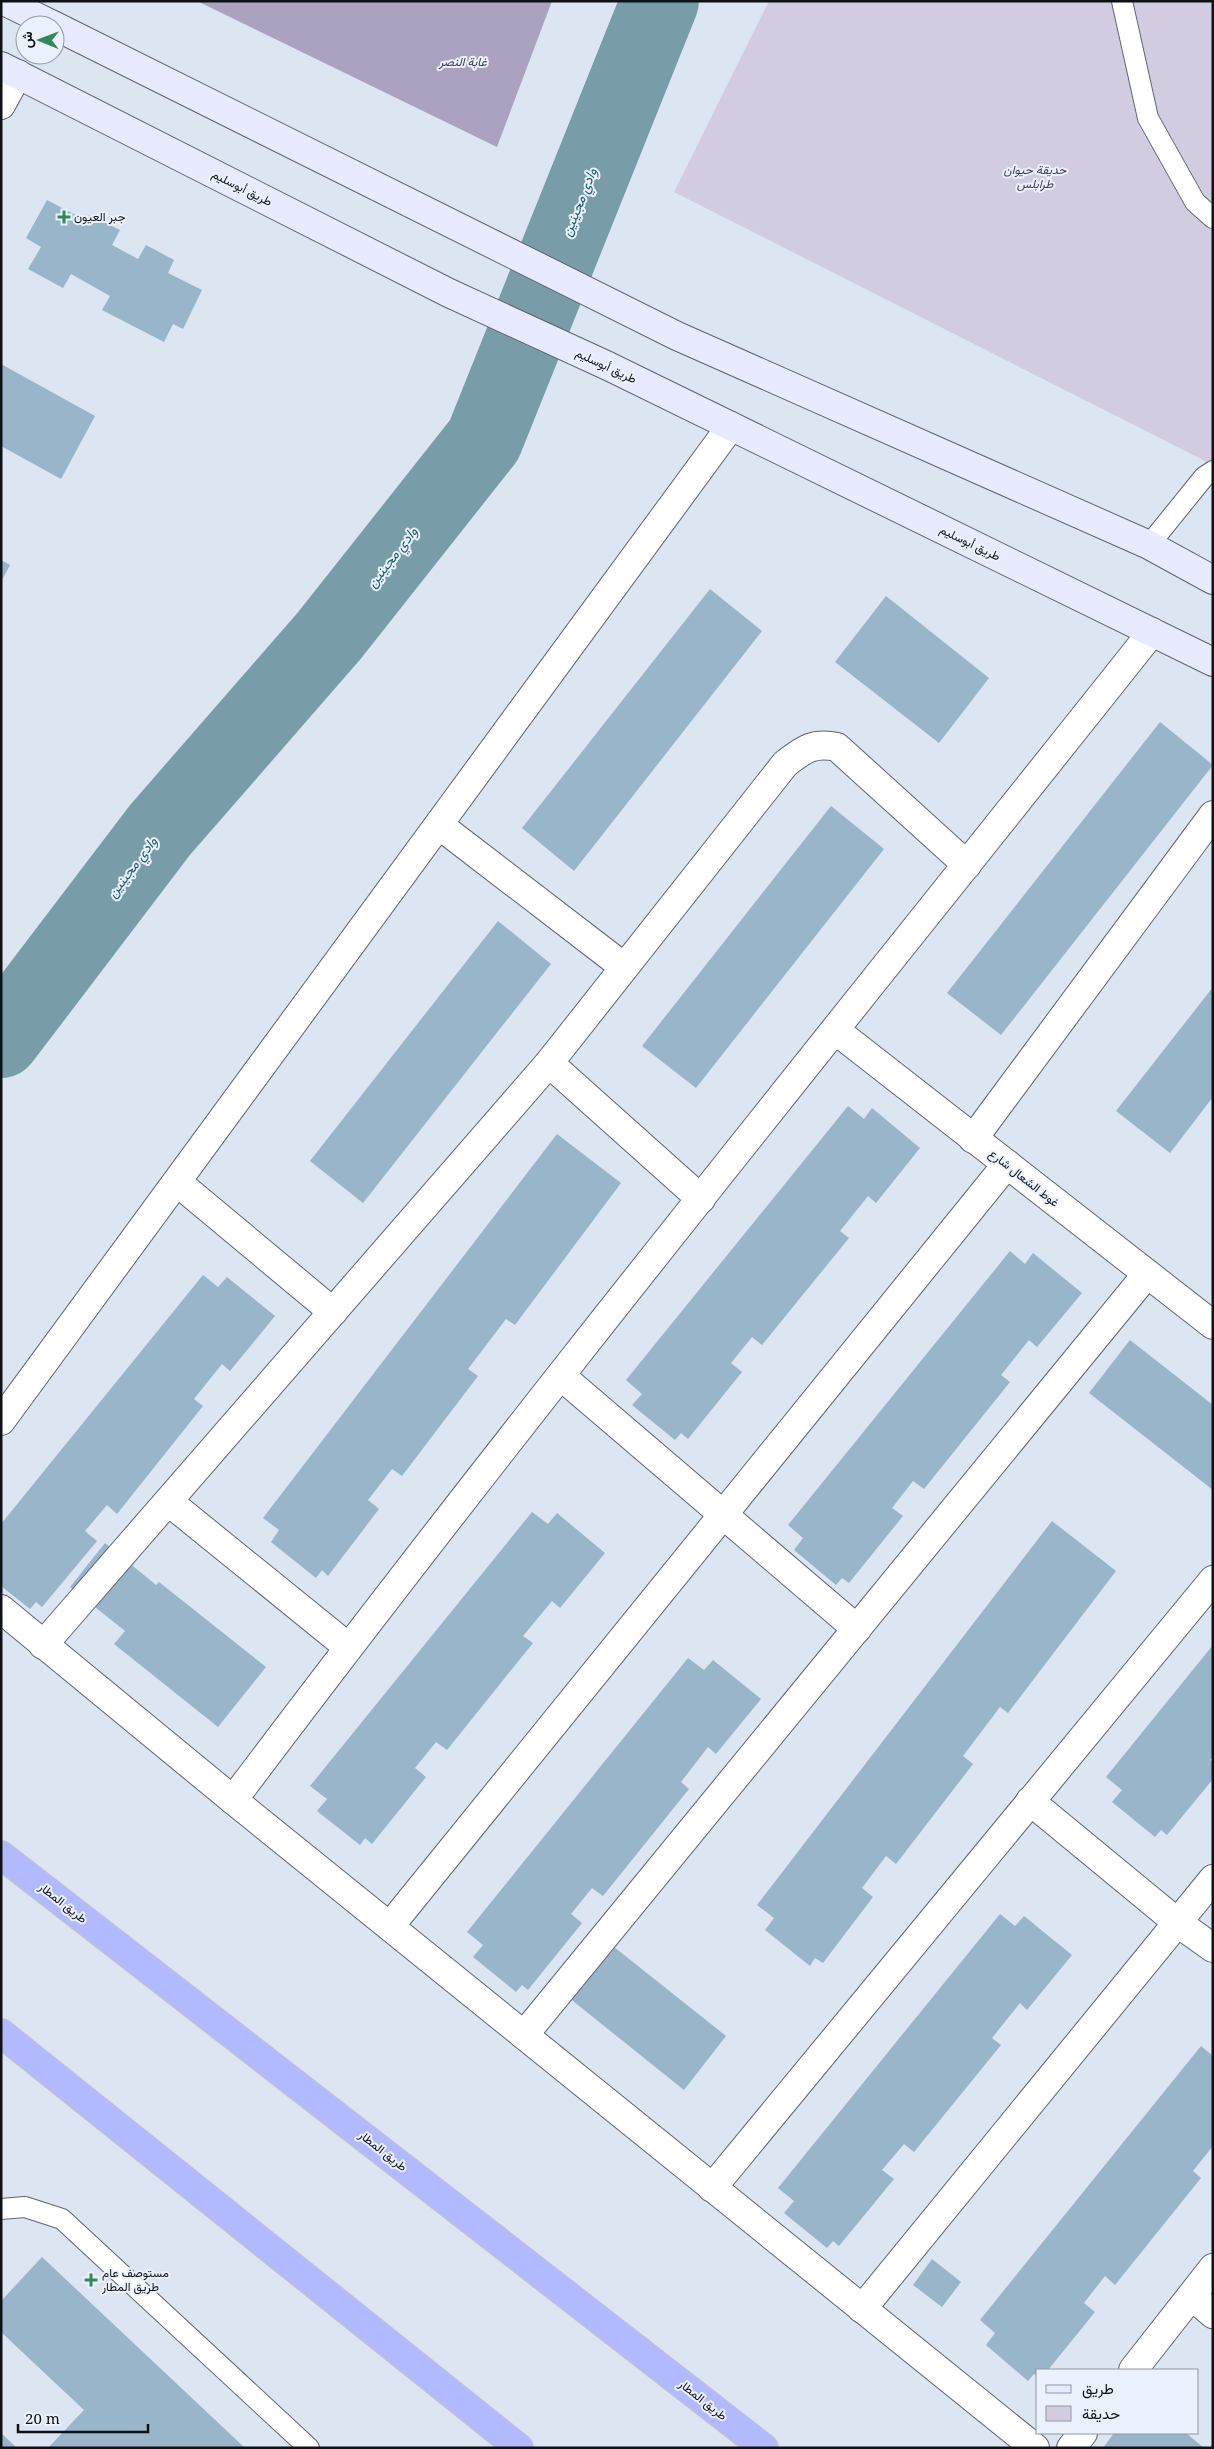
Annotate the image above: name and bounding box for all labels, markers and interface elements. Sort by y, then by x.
north arrow [15,15,65,65]
text: ش [17,31,36,48]
park label: غابة النصر [438,53,487,70]
park label: حديقة حيوان طرابلس [1004,161,1067,192]
water label: وادي مجينين [556,164,604,240]
street label: طريق أبوسليم [209,165,275,210]
place label: جبر العيون [74,208,126,225]
marker: جبر العيون [58,211,70,223]
street label: طريق أبوسليم [573,344,640,387]
street label: طريق أبوسليم [937,521,1004,565]
water label: وادي مجينين [362,522,424,593]
water label: وادي مجينين [102,832,164,903]
street label: غوط الشعال شارع [985,1145,1063,1211]
street label: طريق المطار [35,1878,91,1927]
street label: طريق المطار [355,2126,411,2175]
place label: مستوصف عام طريق المطار [101,2264,169,2295]
marker: مستوصف عام طريق المطار [84,2273,98,2287]
legend [1036,2369,1199,2434]
street label: طريق المطار [675,2375,731,2424]
text: طريق [1082,2378,1114,2399]
scale bar [18,2402,148,2434]
text: حديقة [1082,2403,1120,2423]
text: 20 m [25,2408,60,2428]

